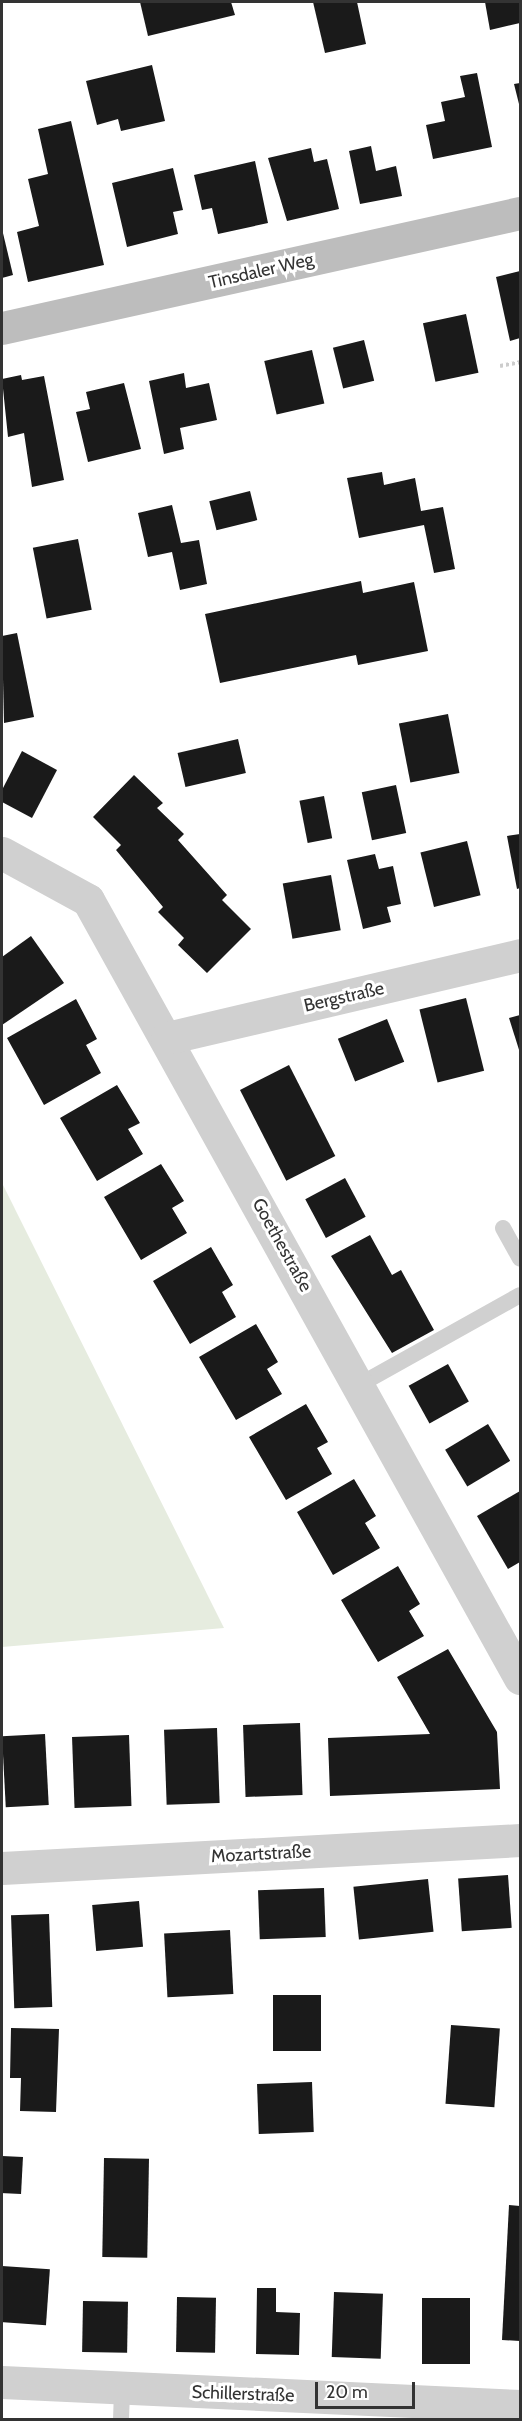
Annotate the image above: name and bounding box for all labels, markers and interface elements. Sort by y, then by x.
street label: Tinsdaler Weg [206,248,316,294]
street label: Bergstraße [302,977,386,1017]
street label: Goethestraße [247,1195,317,1295]
street label: Mozartstraße [210,1841,312,1867]
scale bar [318,2370,418,2408]
street label: Schillerstraße [191,2381,295,2407]
text: 20 m [326,2381,368,2403]

